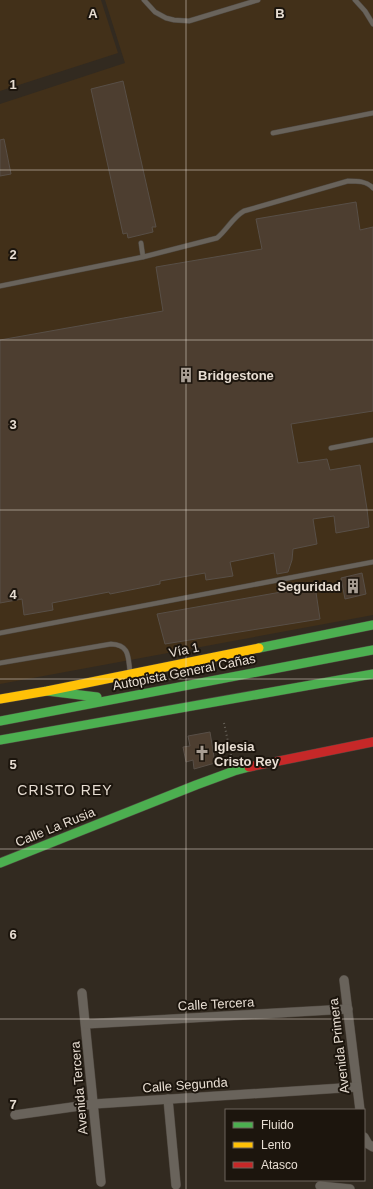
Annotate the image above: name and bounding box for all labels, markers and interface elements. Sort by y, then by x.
text: A [88,6,98,21]
text: B [275,6,285,21]
text: 1 [9,77,17,92]
text: 2 [9,247,17,262]
building icon: Bridgestone [177,366,195,384]
place label: Bridgestone [198,368,274,383]
text: 3 [9,417,17,432]
building icon: Seguridad [344,577,362,595]
place label: Seguridad [277,579,341,594]
text: 4 [9,587,17,602]
street label: Vía 1 [168,640,200,660]
street label: Autopista General Cañas [111,651,257,693]
place label: Iglesia Cristo Rey [214,739,280,769]
church icon: Iglesia Cristo Rey [193,744,211,762]
text: 5 [9,757,17,772]
district label: CRISTO REY [17,782,113,798]
street label: Calle La Rusia [13,804,98,850]
text: 6 [9,927,17,942]
street label: Calle Tercera [177,994,255,1013]
street label: Avenida Primera [326,997,352,1094]
street label: Avenida Tercera [67,1040,91,1135]
street label: Calle Segunda [142,1074,229,1095]
text: 7 [9,1097,17,1112]
legend [225,1109,365,1181]
text: Fluido [261,1118,294,1132]
text: Lento [261,1138,291,1152]
text: Atasco [261,1158,298,1172]

